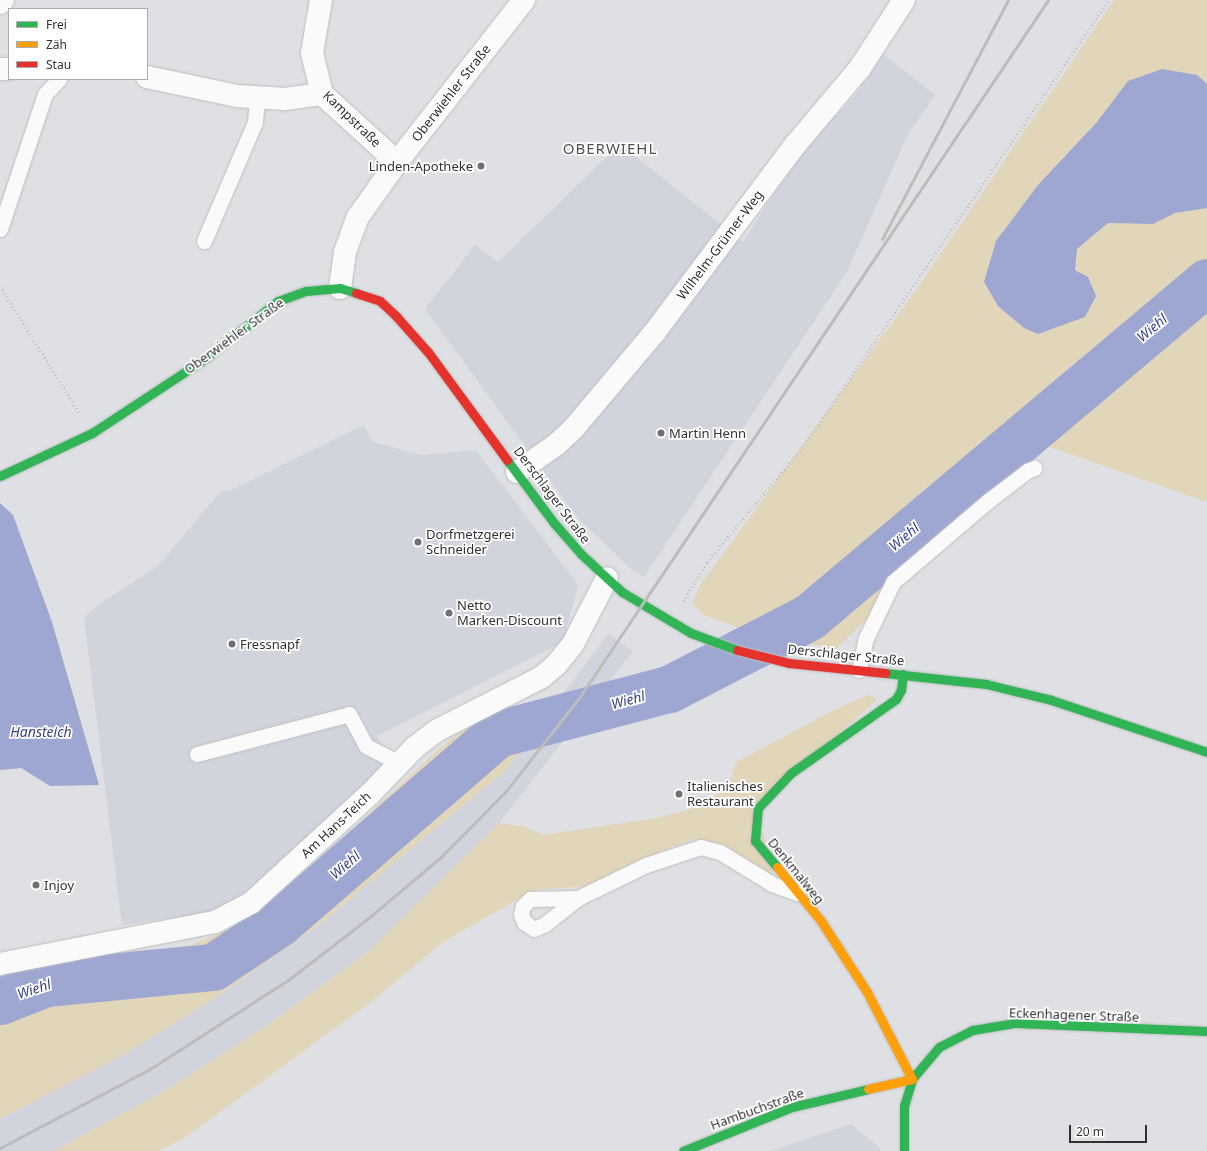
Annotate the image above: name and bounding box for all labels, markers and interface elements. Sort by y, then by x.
legend [8,8,148,80]
text: Frei [46,16,67,33]
text: Zäh [46,36,67,53]
street label: Oberwiehler Straße [408,41,494,145]
text: Stau [46,56,71,73]
street label: Kampstraße [320,88,384,150]
district label: OBERWIEHL [563,140,657,158]
place label: Linden-Apotheke [369,158,473,174]
marker: Linden-Apotheke [476,161,486,171]
street label: Wilhelm-Grümer-Weg [674,187,766,303]
street label: Oberwiehler Straße [181,295,287,377]
water label: Wiehl [1133,311,1171,345]
place label: Martin Henn [669,425,746,441]
marker: Martin Henn [656,428,666,438]
street label: Derschlager Straße [511,444,593,546]
water label: Wiehl [885,520,923,554]
place label: Dorfmetzgerei Schneider [426,527,515,558]
marker: Dorfmetzgerei Schneider [413,537,423,547]
place label: Netto Marken-Discount [457,598,562,629]
marker: Netto Marken-Discount [444,608,454,618]
place label: Fressnapf [240,636,299,652]
marker: Fressnapf [227,639,237,649]
street label: Derschlager Straße [787,641,905,669]
water label: Wiehl [609,687,647,713]
water label: Hansteich [10,724,72,740]
place label: Italienisches Restaurant [687,779,763,810]
street label: Am Hans-Teich [298,789,374,861]
marker: Italienisches Restaurant [674,789,684,799]
street label: Denkmalweg [765,835,827,907]
water label: Wiehl [327,847,363,883]
place label: Injoy [44,877,74,893]
marker: Injoy [31,880,41,890]
water label: Wiehl [15,976,53,1002]
street label: Eckenhagener Straße [1009,1005,1139,1025]
street label: Hambuchstraße [708,1085,806,1133]
scale bar [1071,1117,1149,1143]
text: 20 m [1076,1123,1104,1140]

